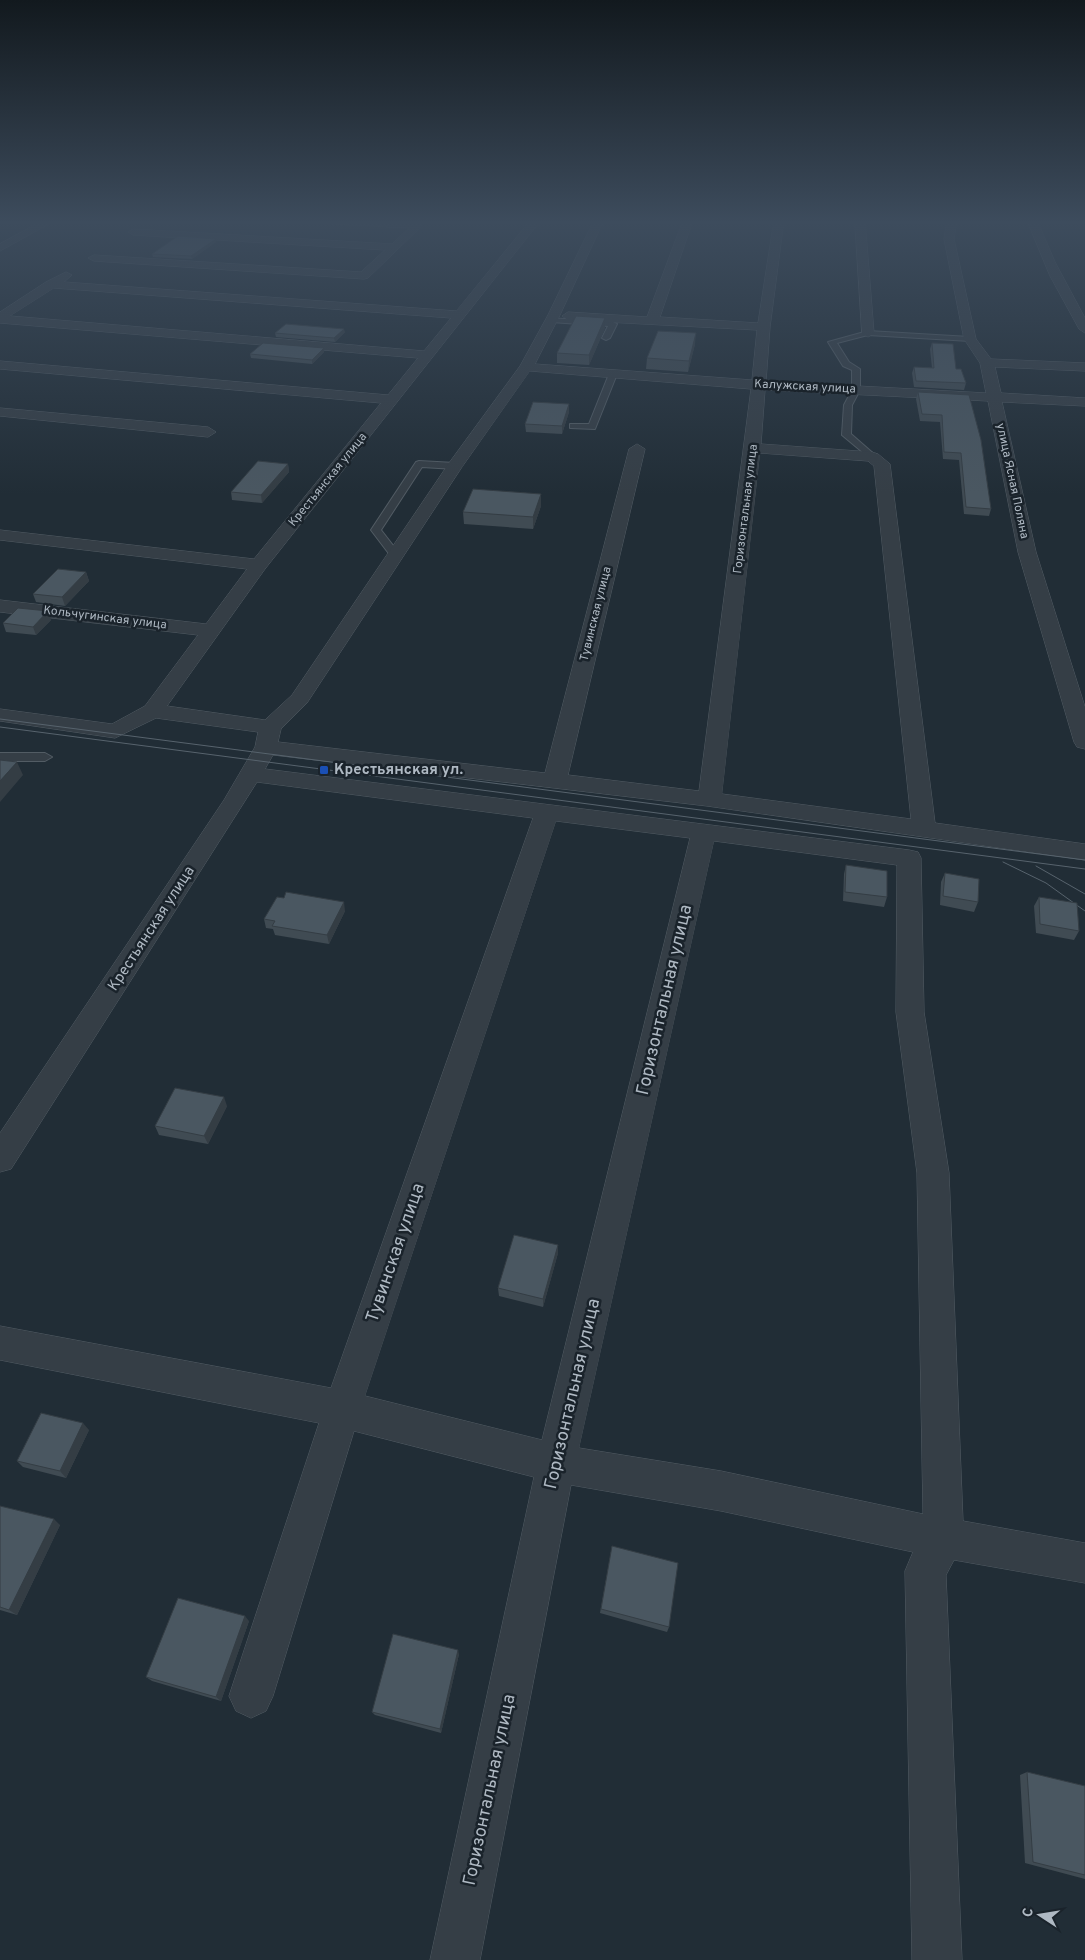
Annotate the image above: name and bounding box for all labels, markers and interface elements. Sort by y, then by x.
street label: Калужская улица [754,376,856,398]
street label: улица Ясная Поляна [992,422,1032,540]
street label: Крестьянская улица [285,430,371,530]
street label: Горизонтальная улица [730,443,762,575]
street label: Тувинская улица [576,565,616,663]
street label: Кольчугинская улица [42,602,168,634]
place label: Крестьянская ул. [334,761,464,780]
marker: Крестьянская ул. [318,764,330,776]
street label: Крестьянская улица [104,863,200,995]
street label: Горизонтальная улица [632,902,698,1098]
street label: Тувинская улица [361,1180,431,1326]
street label: Горизонтальная улица [540,1296,606,1492]
street label: Горизонтальная улица [458,1692,522,1888]
north arrow [1015,1890,1065,1940]
text: С [1020,1906,1038,1919]

